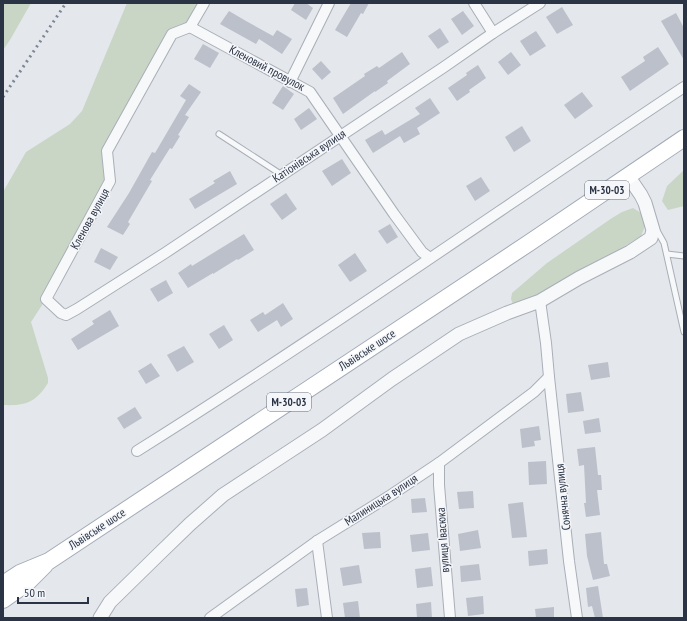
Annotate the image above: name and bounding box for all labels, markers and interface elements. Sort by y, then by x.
street label: Кленовий провулок [227,41,308,94]
street label: Катіонівська вулиця [269,125,348,186]
road number: М-30-03 [585,181,629,199]
street label: Кленова вулиця [67,185,113,252]
street label: Львівське шосе [335,326,398,374]
road number: М-30-03 [267,393,311,411]
street label: Сонячна вулиця [552,463,573,531]
street label: Малиницька вулиця [341,470,420,529]
street label: Львівське шосе [65,505,128,553]
street label: вулиця Івасюка [433,507,452,573]
scale bar [18,579,88,605]
text: 50 m [24,585,45,600]

